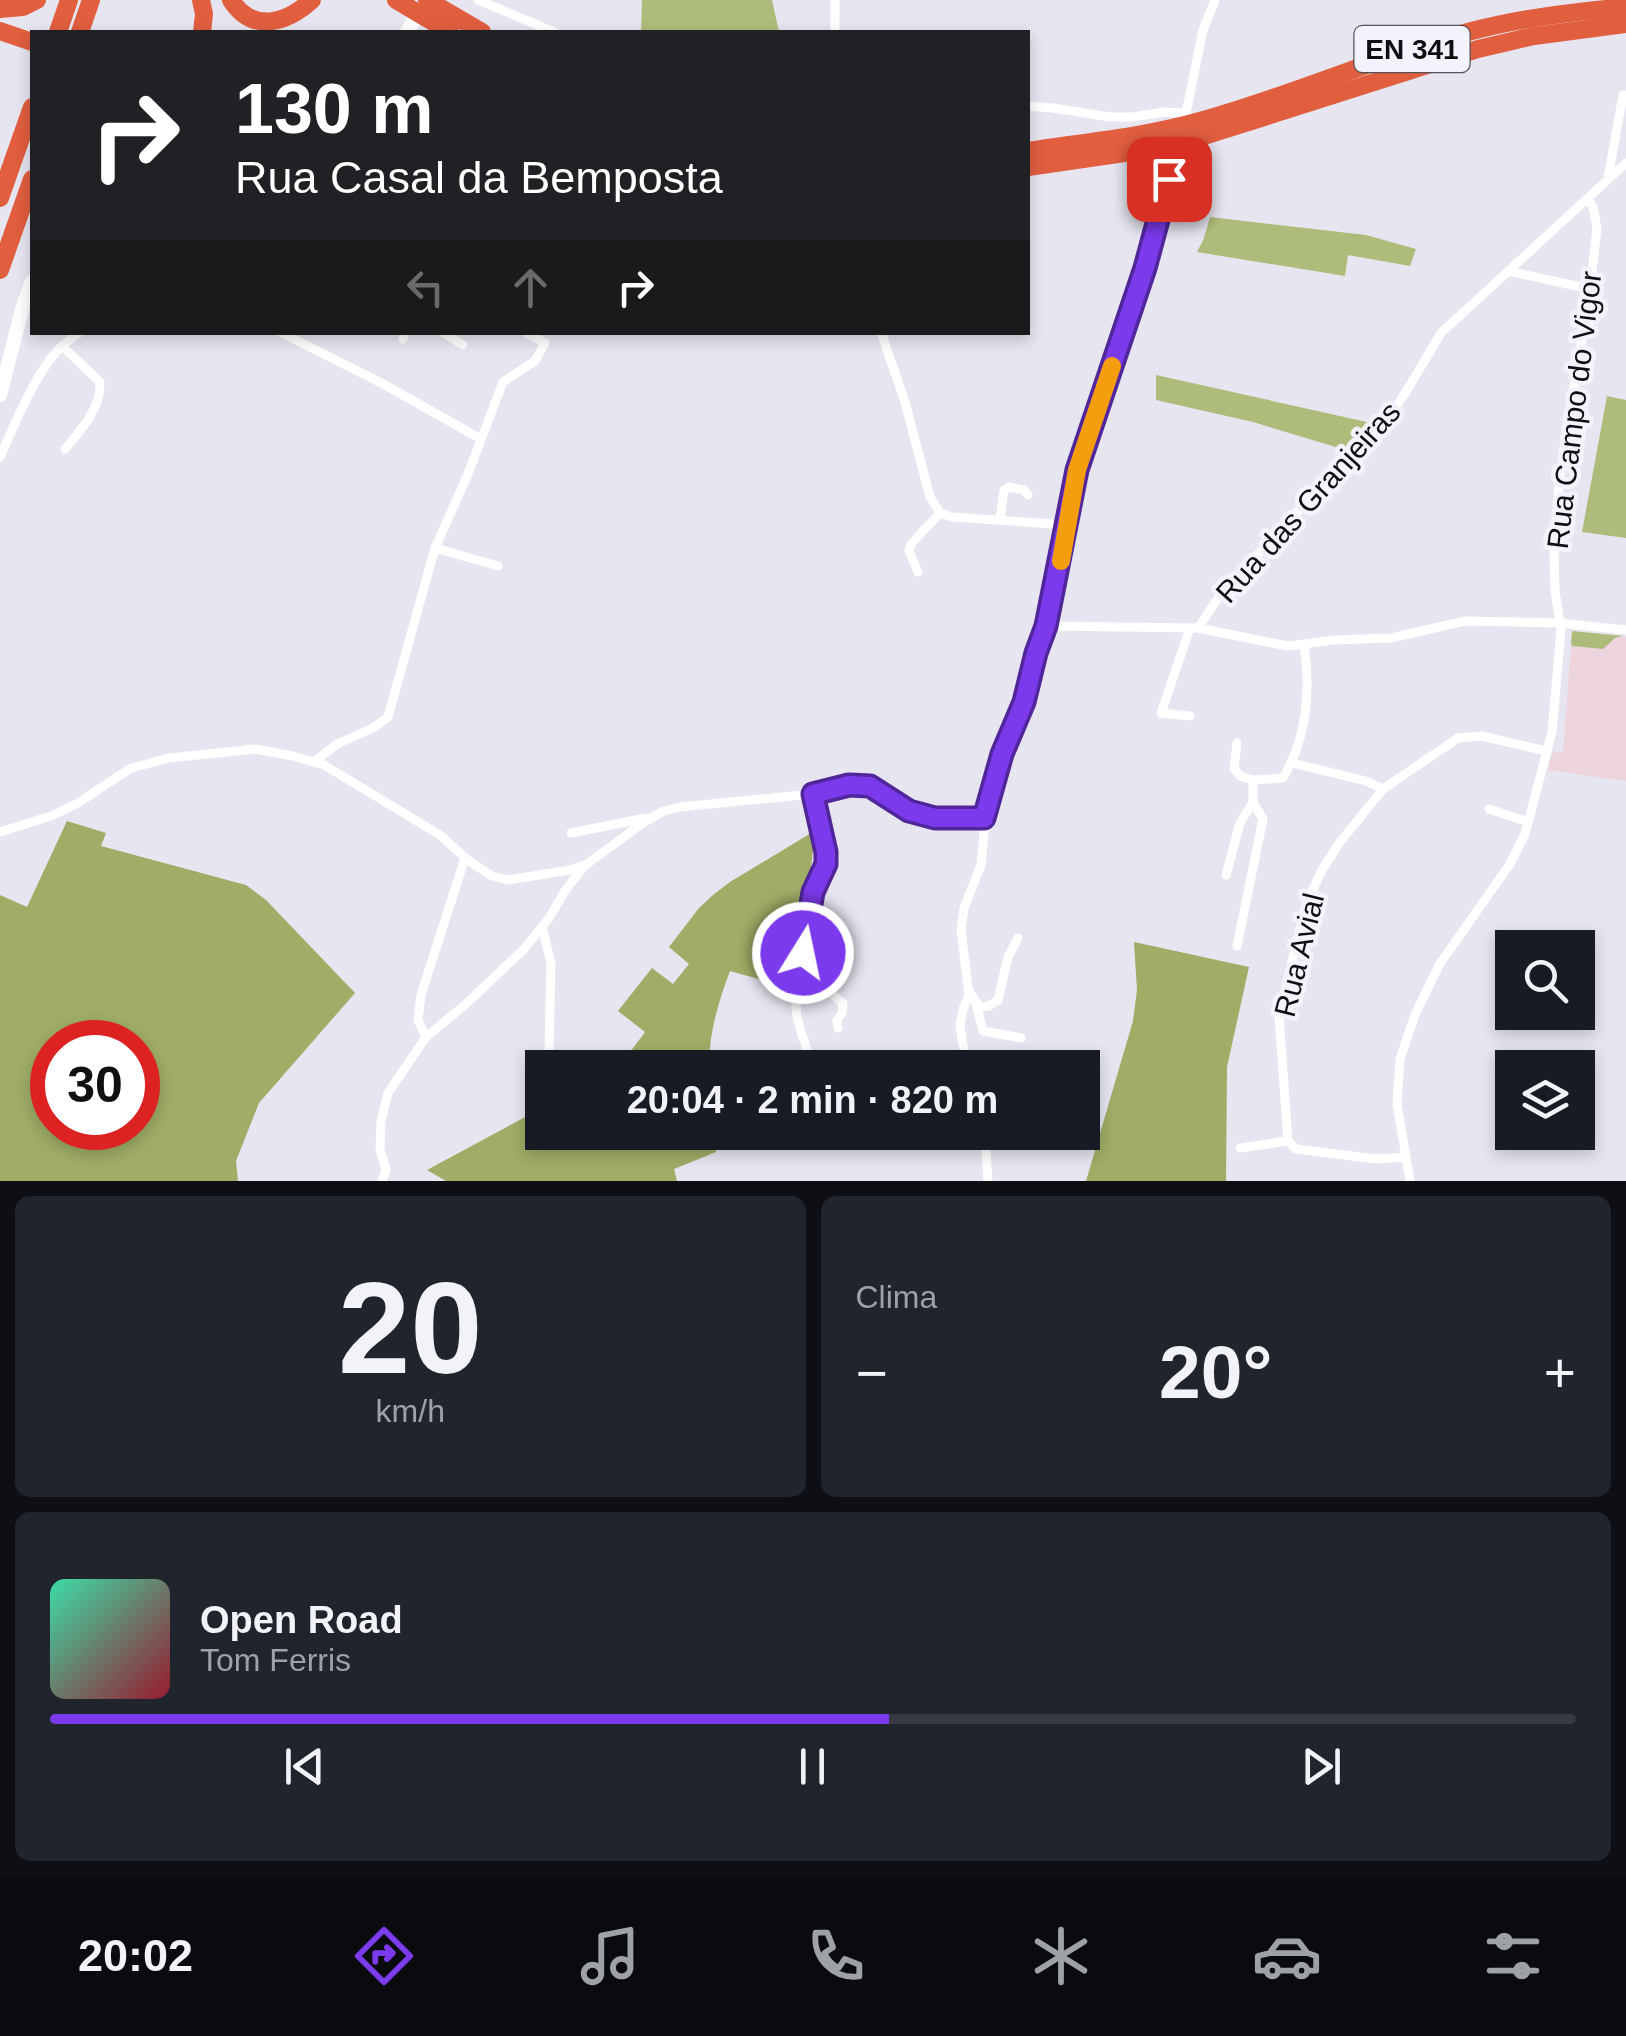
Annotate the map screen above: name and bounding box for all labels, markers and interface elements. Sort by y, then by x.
road number: EN 341 [1354,26,1470,72]
icon: right [70,70,200,200]
text: 130 m [235,70,433,148]
pin [1127,137,1212,222]
text: Rua Casal da Bemposta [235,152,723,203]
icon: arrive [1142,152,1197,207]
icon: left [398,260,453,315]
icon: ahead [503,260,558,315]
icon: right [608,260,663,315]
street label: Rua Campo do Vigor [1541,269,1607,551]
street label: Rua das Granjeiras [1209,395,1407,609]
street label: Rua Avial [1268,890,1330,1020]
position arrow [751,901,855,1005]
map controls [1495,930,1595,1150]
button: search [1495,930,1595,1030]
speed limit sign: 30 [30,1020,160,1150]
button: layers [1495,1050,1595,1150]
text: 20:04 · 2 min · 820 m [627,1079,998,1121]
text: 20 [338,1255,483,1401]
text: Clima [856,1279,937,1315]
text: 20° [1159,1330,1272,1414]
text: − [856,1342,888,1404]
text: + [1544,1342,1576,1404]
text: km/h [376,1393,445,1429]
text: Open Road [200,1599,403,1641]
text: Tom Ferris [200,1642,351,1678]
icon: previous [277,1739,332,1794]
icon: pause [785,1739,840,1794]
icon: next [1294,1739,1349,1794]
icon: directions [349,1921,419,1991]
icon: music [575,1921,645,1991]
icon: phone [801,1921,871,1991]
icon: climate [1026,1921,1096,1991]
icon: car [1252,1921,1322,1991]
icon: filters [1478,1921,1548,1991]
text: 20:02 [78,1930,193,1981]

